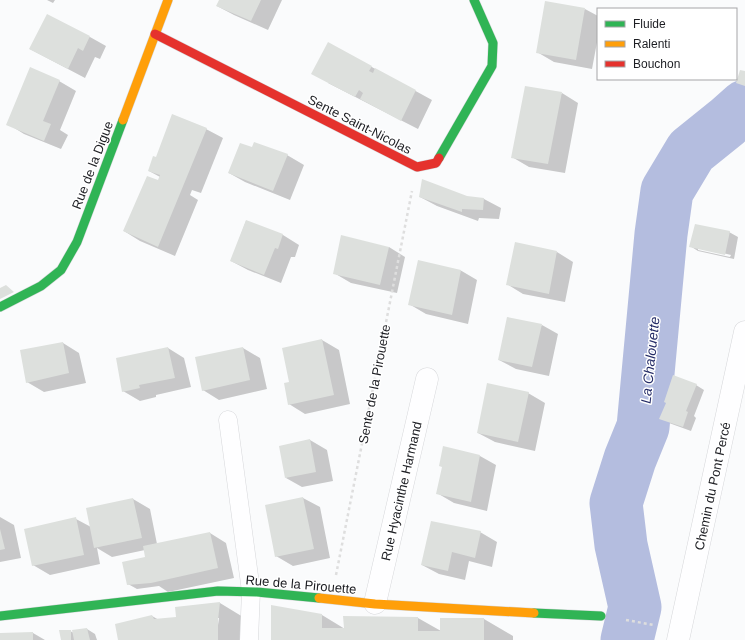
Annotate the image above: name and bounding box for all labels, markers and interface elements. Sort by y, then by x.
legend [597,8,737,80]
text: Fluide [633,17,666,31]
text: Ralenti [633,37,670,51]
text: Bouchon [633,57,680,71]
street label: Sente Saint-Nicolas [306,92,414,157]
street label: Rue de la Digue [69,119,116,211]
water label: La Chalouette [637,316,663,404]
street label: Sente de la Pirouette [356,323,393,445]
street label: Rue Hyacinthe Harmand [378,420,425,562]
street label: Chemin du Pont Percé [692,421,733,552]
street label: Rue de la Pirouette [245,572,357,597]

